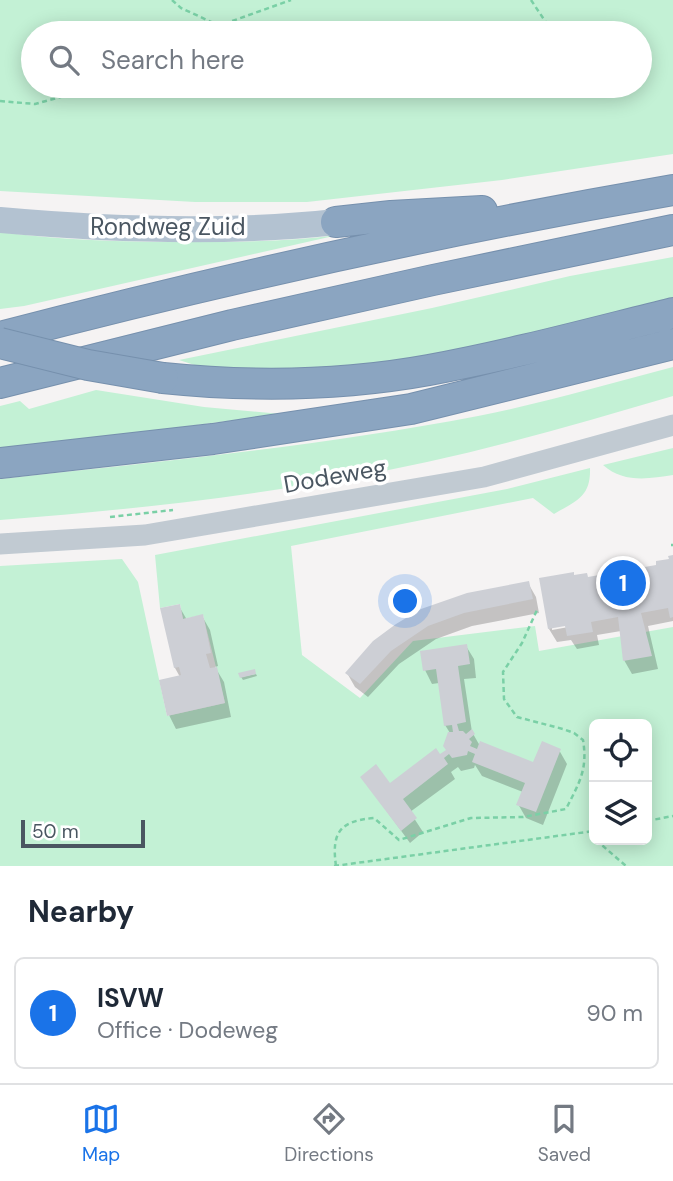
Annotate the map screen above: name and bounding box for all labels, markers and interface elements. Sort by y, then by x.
search box [21,21,652,98]
icon: search [45,41,83,79]
text: Search here [101,43,244,77]
street label: Rondweg Zuid [90,211,246,242]
street label: Dodeweg [281,451,389,500]
pin: 1 [600,557,646,609]
your location [388,584,422,618]
map controls [589,719,652,845]
button: locate [589,719,652,782]
button: layers [589,782,652,845]
scale bar [21,817,145,849]
text: 50 m [32,819,79,844]
text: Nearby [28,892,134,931]
text: ISVW [97,981,164,1015]
text: 1 [49,998,57,1028]
text: 90 m [586,998,643,1028]
text: Office · Dodeweg [97,1015,278,1045]
tab: Map [82,1100,120,1167]
tab: Directions [284,1100,374,1167]
tab: Saved [538,1100,591,1167]

